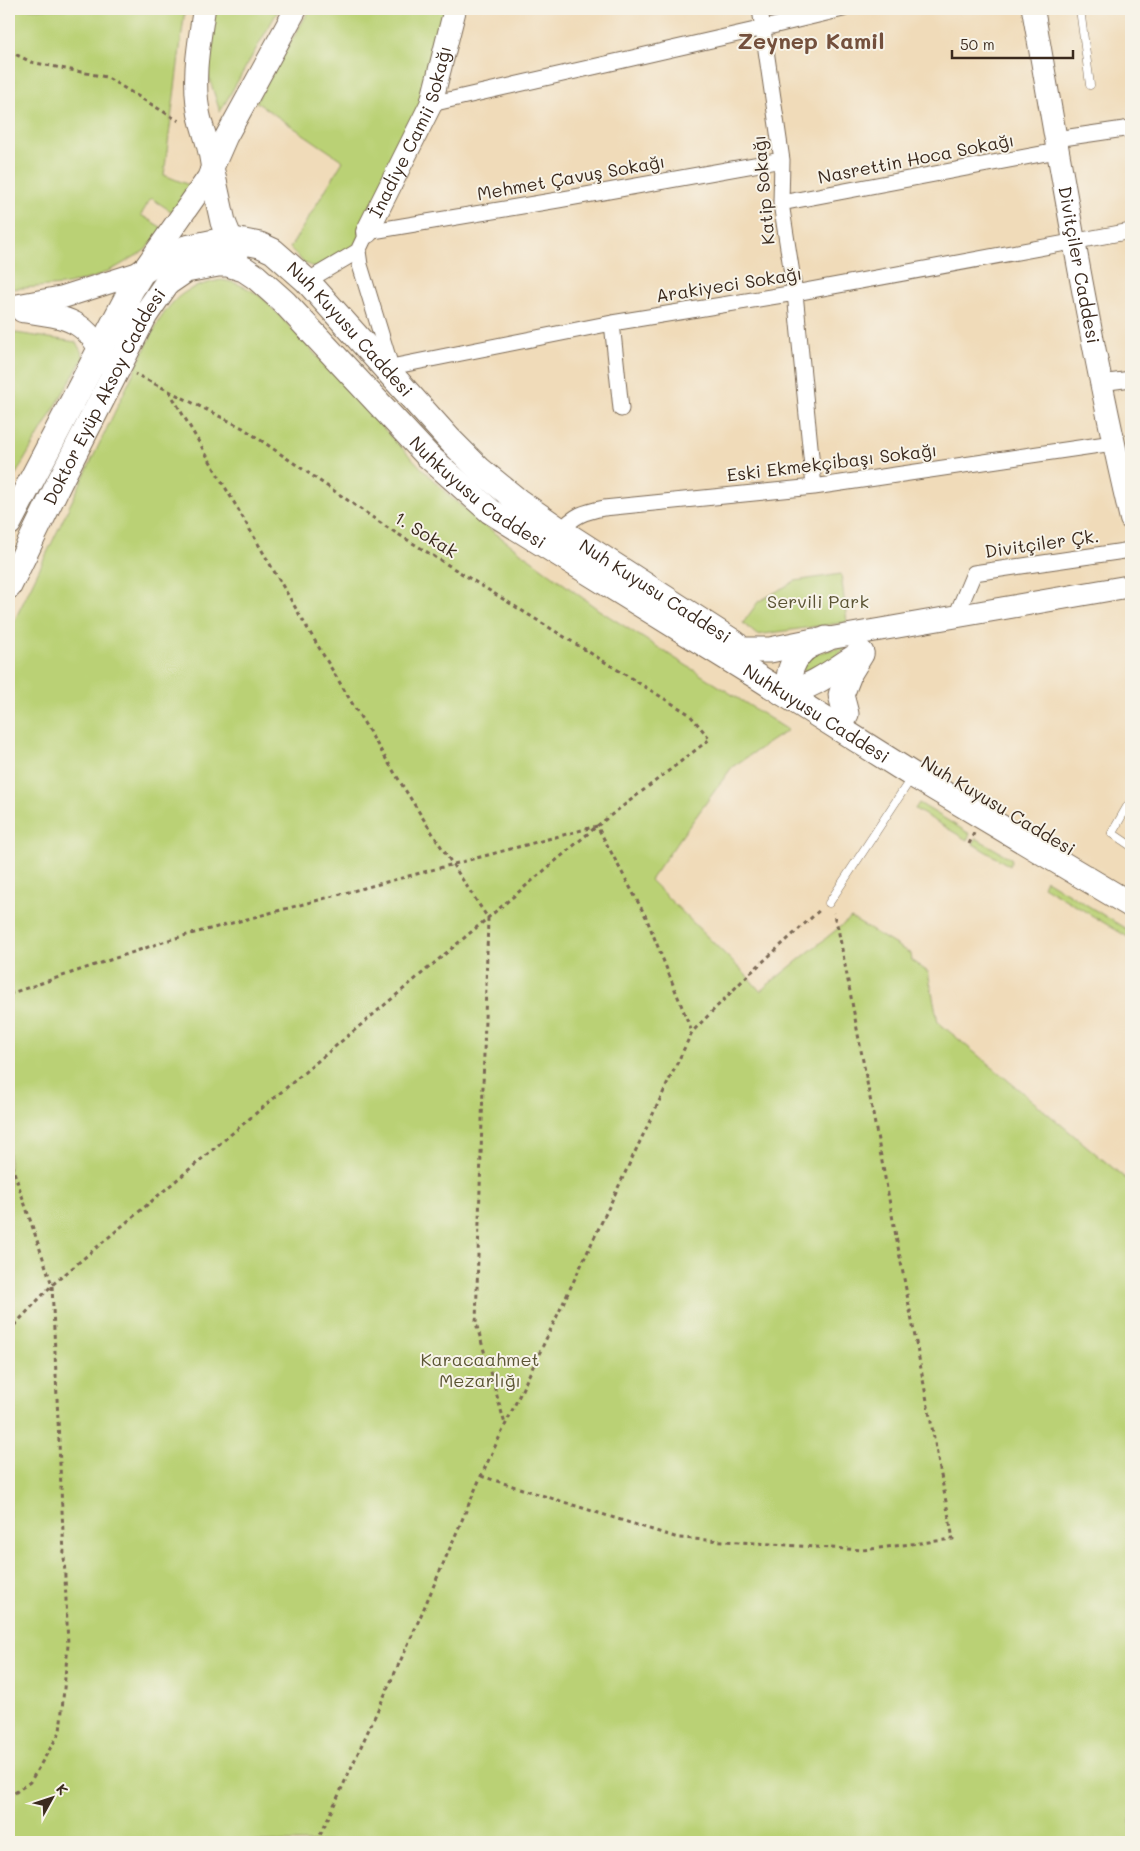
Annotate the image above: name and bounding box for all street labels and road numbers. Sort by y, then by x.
street label: İnadiye Camii Sokağı [363,43,456,221]
street label: Nasrettin Hoca Sokağı [816,127,1016,189]
street label: Katip Sokağı [746,134,780,246]
street label: Mehmet Çavuş Sokağı [475,149,667,205]
street label: Divitçiler Caddesi [1053,184,1106,346]
street label: Nuh Kuyusu Caddesi [282,256,419,402]
street label: Arakiyeci Sokağı [654,261,804,307]
street label: Doktor Eyüp Aksoy Caddesi [37,283,171,509]
street label: Nuhkuyusu Caddesi [405,431,551,554]
street label: Eski Ekmekçibaşı Sokağı [725,437,938,487]
street label: 1. Sokak [390,505,463,563]
street label: Divitçiler Çk. [983,523,1101,563]
street label: Nuh Kuyusu Caddesi [575,533,736,648]
street label: Nuhkuyusu Caddesi [739,658,894,768]
street label: Nuh Kuyusu Caddesi [917,750,1080,861]

